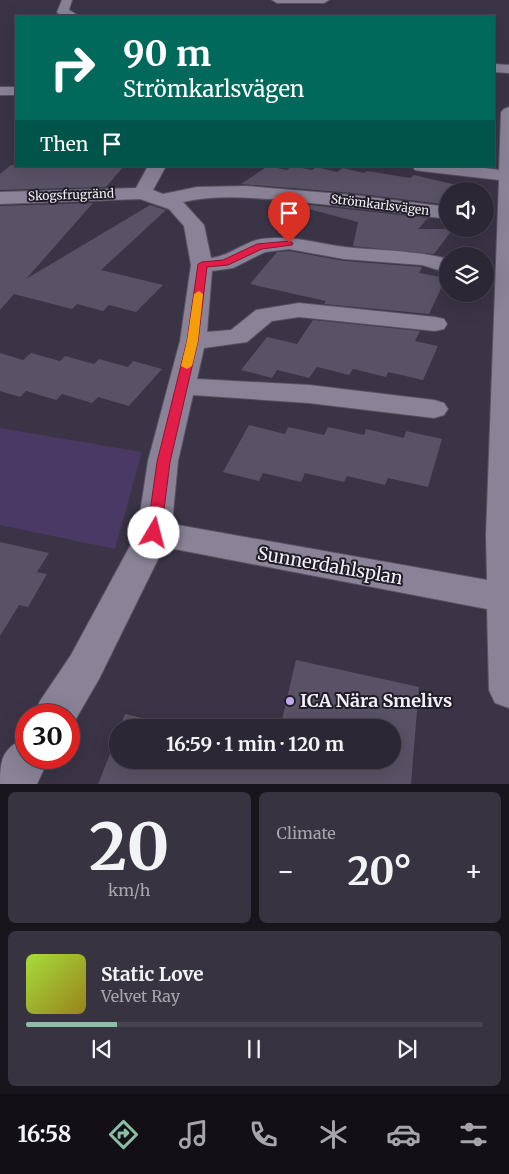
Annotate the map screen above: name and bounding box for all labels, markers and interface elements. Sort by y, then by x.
text: 90 m [123,32,211,76]
icon: right [40,35,105,100]
text: Strömkarlsvägen [123,75,304,103]
icon: arrive [98,130,126,158]
text: Then [40,132,88,156]
map controls [439,182,494,302]
button: sound [439,182,494,237]
street label: Skogsfrugränd [28,186,114,203]
street label: Strömkarlsvägen [330,191,430,218]
pin [268,192,310,243]
icon: arrive [275,199,303,227]
button: layers [439,247,494,302]
position arrow [127,506,179,558]
street label: Sunnerdahlsplan [256,541,405,590]
place label: ICA Nära Smelivs [300,689,452,712]
marker: ICA Nära Smelivs [284,695,296,707]
speed limit sign: 30 [15,704,80,769]
text: 16:59 · 1 min · 120 m [166,732,344,756]
text: 20 [89,806,169,888]
text: Climate [277,823,336,843]
text: 20° [348,848,412,895]
text: − [277,853,295,889]
text: + [464,853,483,889]
text: km/h [108,880,150,900]
text: Static Love [101,962,204,986]
text: Velvet Ray [101,986,180,1006]
icon: previous [88,1035,116,1063]
icon: pause [240,1035,268,1063]
icon: next [393,1035,421,1063]
icon: directions [106,1117,141,1152]
icon: music [176,1117,211,1152]
icon: phone [246,1117,281,1152]
icon: climate [316,1117,351,1152]
icon: car [386,1117,421,1152]
icon: filters [456,1117,491,1152]
text: 16:58 [18,1120,71,1148]

